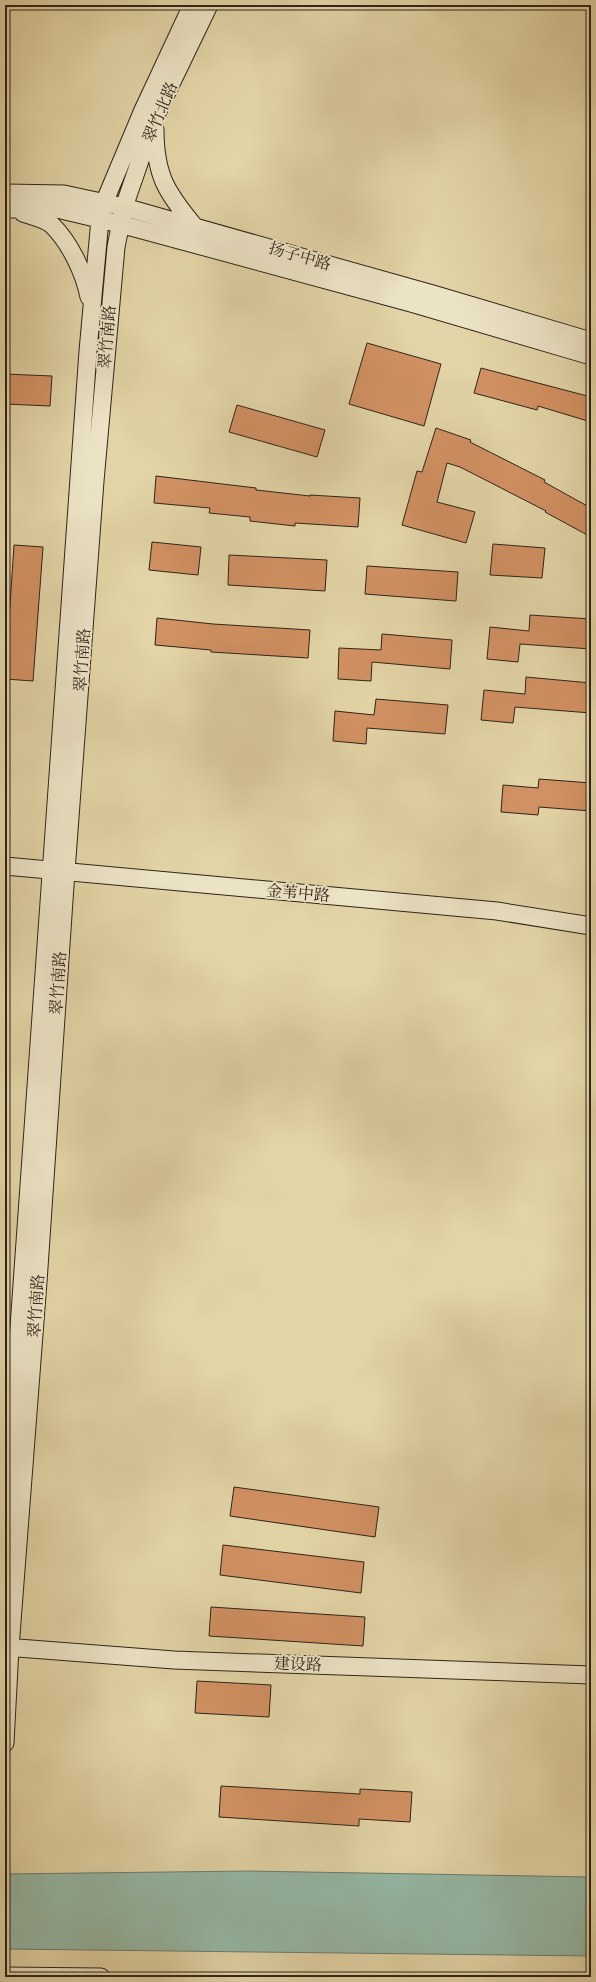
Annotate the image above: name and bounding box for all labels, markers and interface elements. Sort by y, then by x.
street label: 翠竹北路 [138,78,182,146]
street label: 扬子中路 [266,237,334,275]
street label: 翠竹南路 [94,304,120,370]
street label: 翠竹南路 [69,627,95,693]
street label: 金苇中路 [265,880,331,906]
street label: 翠竹南路 [45,950,71,1016]
street label: 翠竹南路 [23,1273,49,1339]
street label: 建设路 [274,1653,322,1675]

